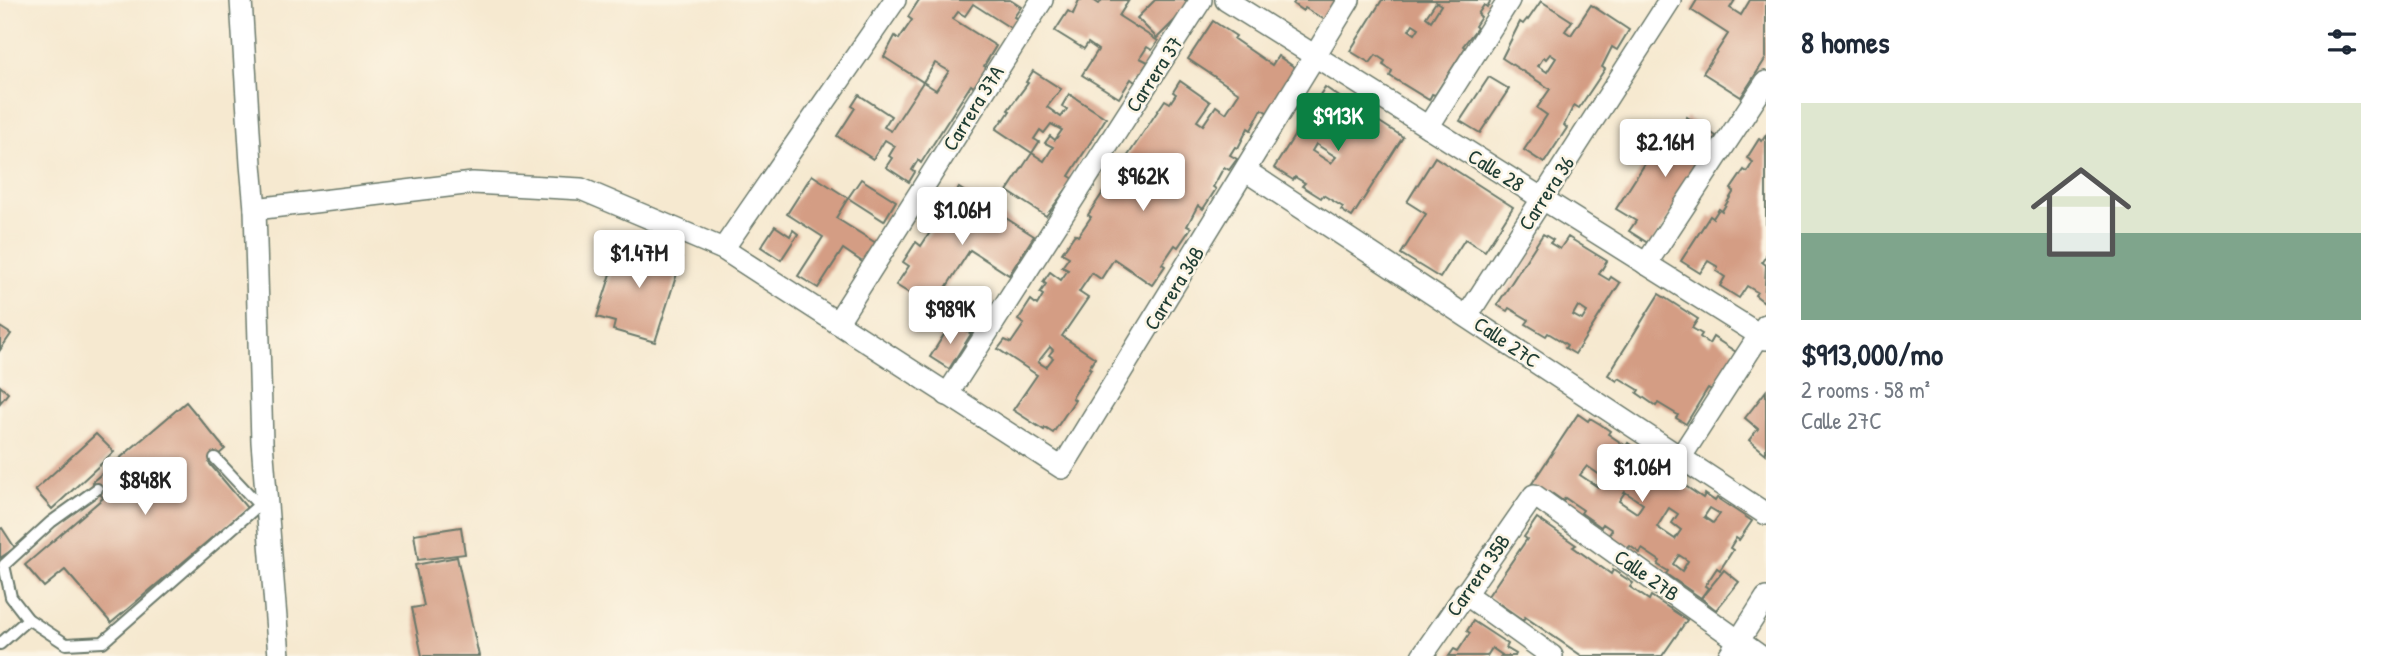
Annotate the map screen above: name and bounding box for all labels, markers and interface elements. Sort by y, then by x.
text: 8 homes [1801,22,1889,62]
icon: filters [2323,23,2361,61]
street label: Carrera 37 [1119,30,1189,118]
street label: Carrera 37A [935,60,1011,156]
pin: $913K [1289,94,1387,153]
text: $913K [1313,100,1363,131]
pin: $2.16M [1608,120,1722,179]
text: $2.16M [1636,126,1694,157]
street label: Calle 28 [1462,142,1530,198]
icon: home [2018,149,2144,275]
street label: Carrera 36 [1511,150,1581,236]
pin: $962K [1094,154,1192,213]
text: $962K [1117,160,1169,191]
pin: $1.06M [905,188,1019,247]
text: $1.06M [933,194,991,225]
pin: $1.47M [582,230,696,290]
text: $1.47M [610,237,668,268]
street label: Carrera 36B [1137,241,1211,335]
pin: $989K [901,286,999,346]
text: $989K [925,293,975,324]
street label: Calle 27C [1468,309,1546,375]
text: $913,000/mo [1801,334,1943,374]
text: 2 rooms · 58 m² [1801,374,1930,405]
text: Calle 27C [1801,405,1882,436]
pin: $1.06M [1585,444,1699,504]
text: $1.06M [1613,451,1671,482]
pin: $848K [96,458,194,517]
text: $848K [119,464,171,495]
street label: Carrera 35B [1439,528,1517,622]
street label: Calle 27B [1609,542,1685,608]

